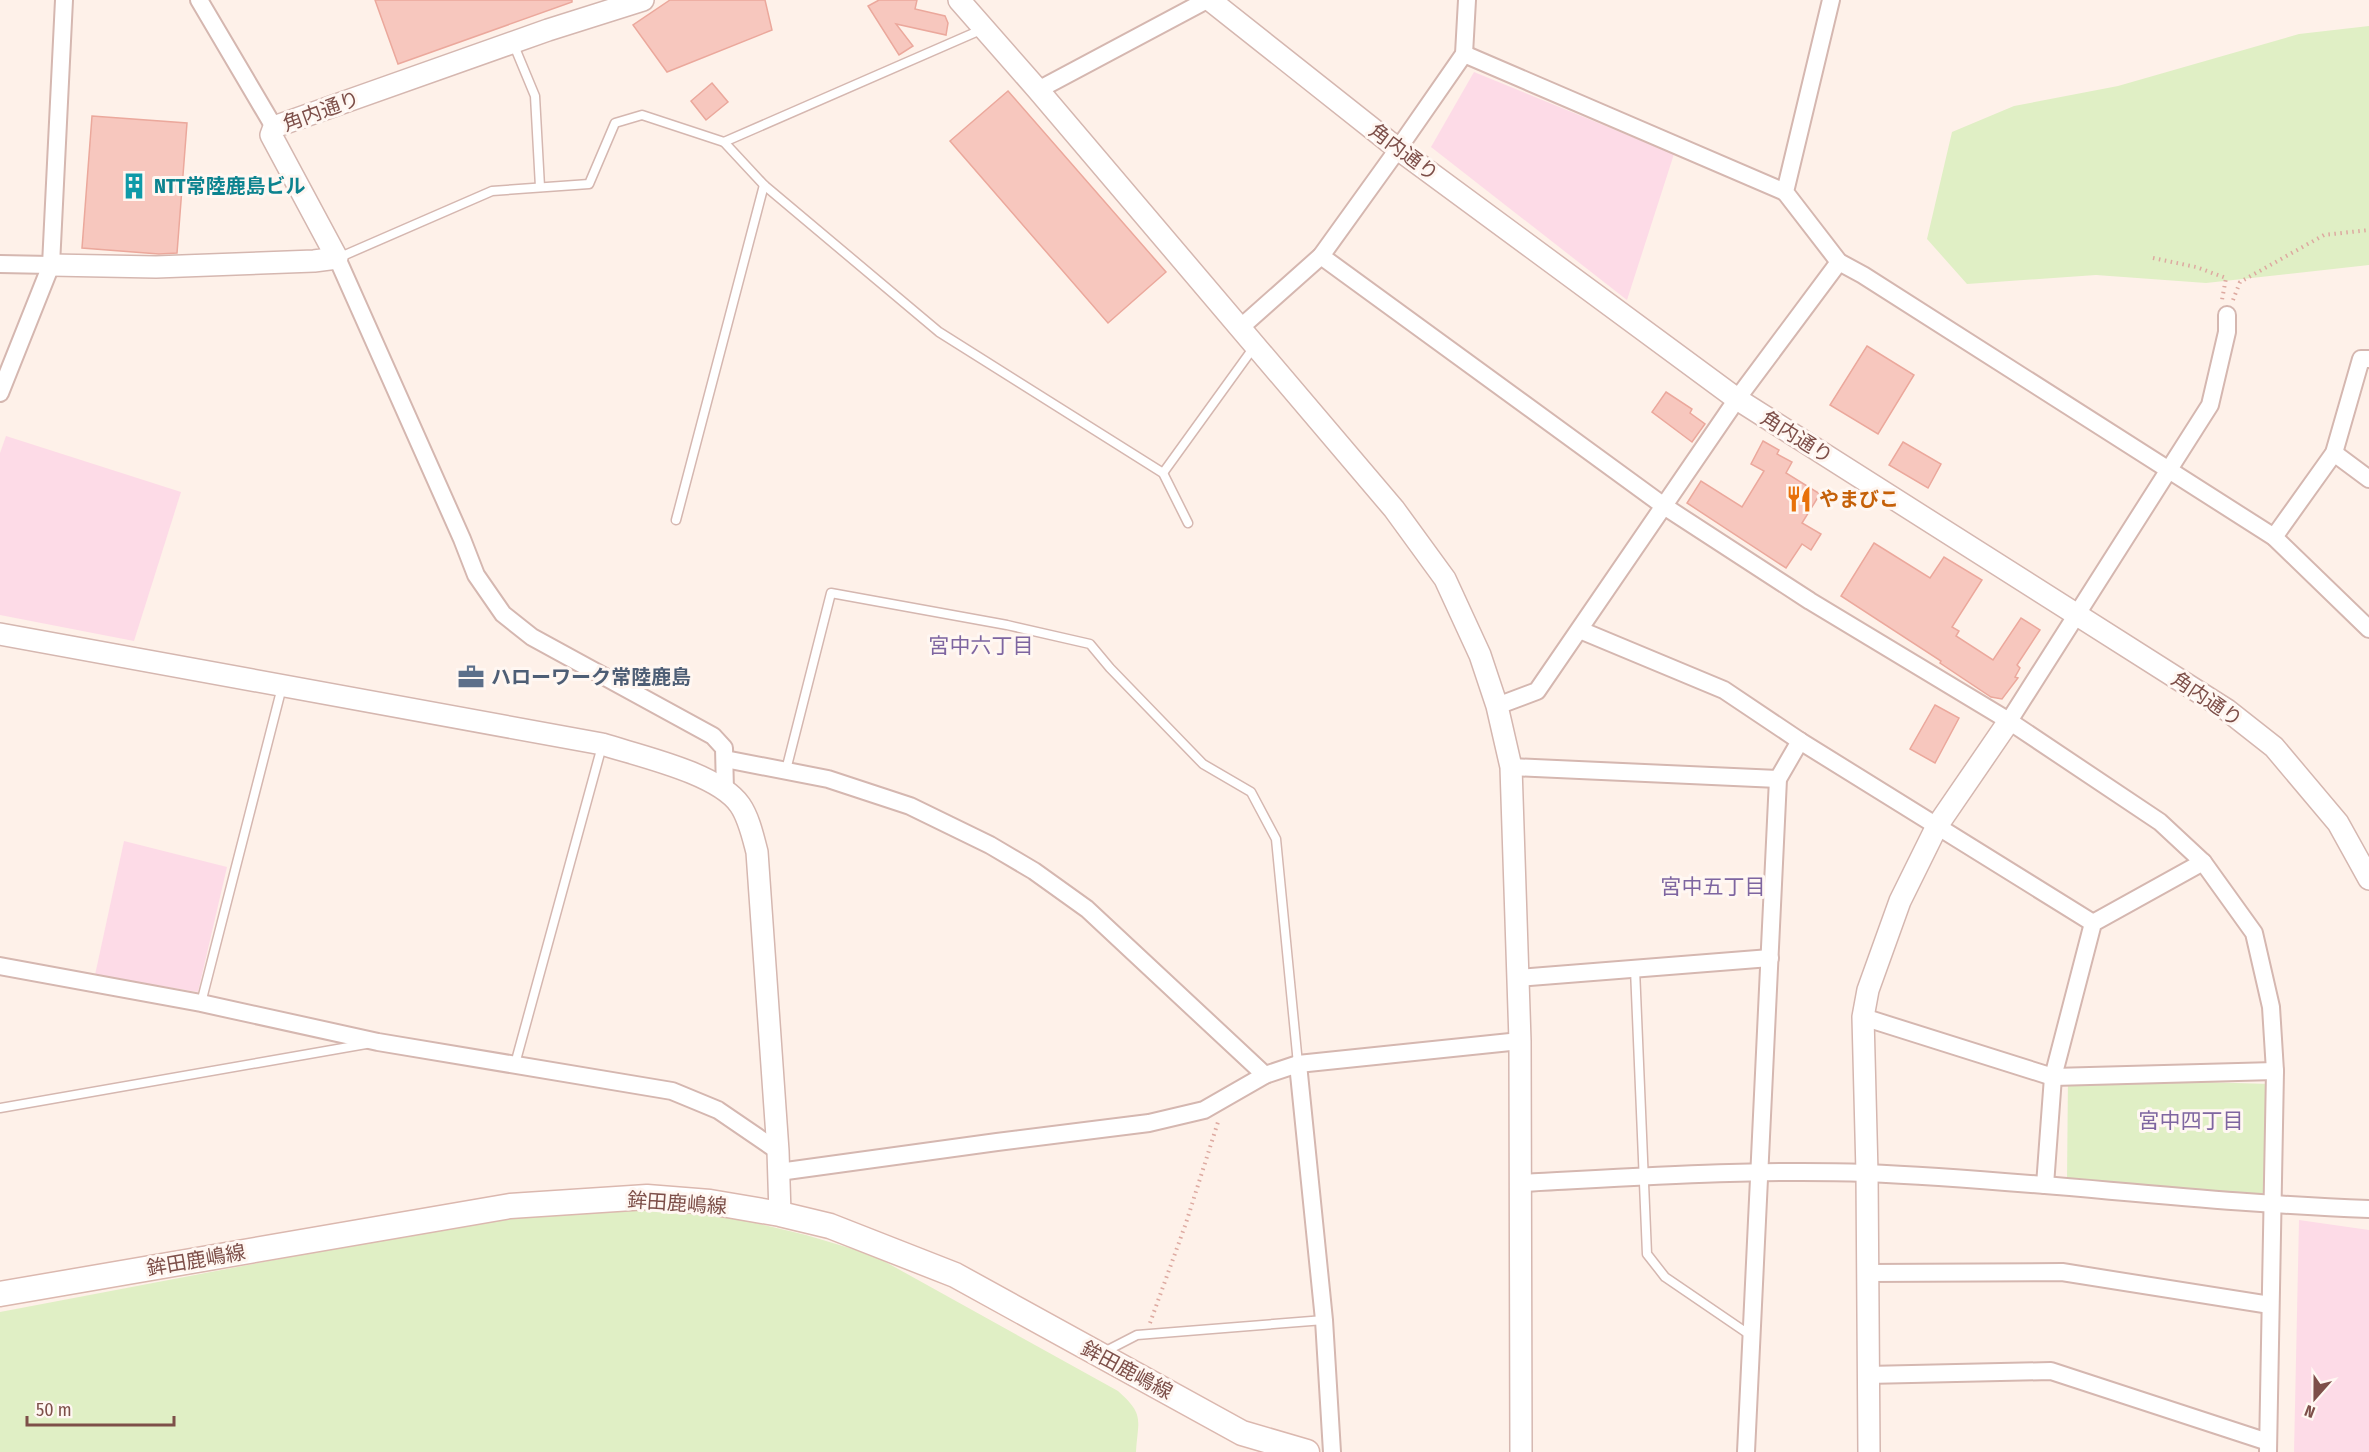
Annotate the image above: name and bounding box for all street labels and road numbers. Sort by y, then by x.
street label: 角内通り [279,86,363,136]
street label: 角内通り [1365,118,1443,186]
street label: 角内通り [1757,406,1837,468]
street label: 角内通り [2167,667,2247,731]
street label: 鉾田鹿嶋線 [626,1188,728,1218]
street label: 鉾田鹿嶋線 [145,1239,247,1281]
street label: 鉾田鹿嶋線 [1077,1336,1177,1404]

